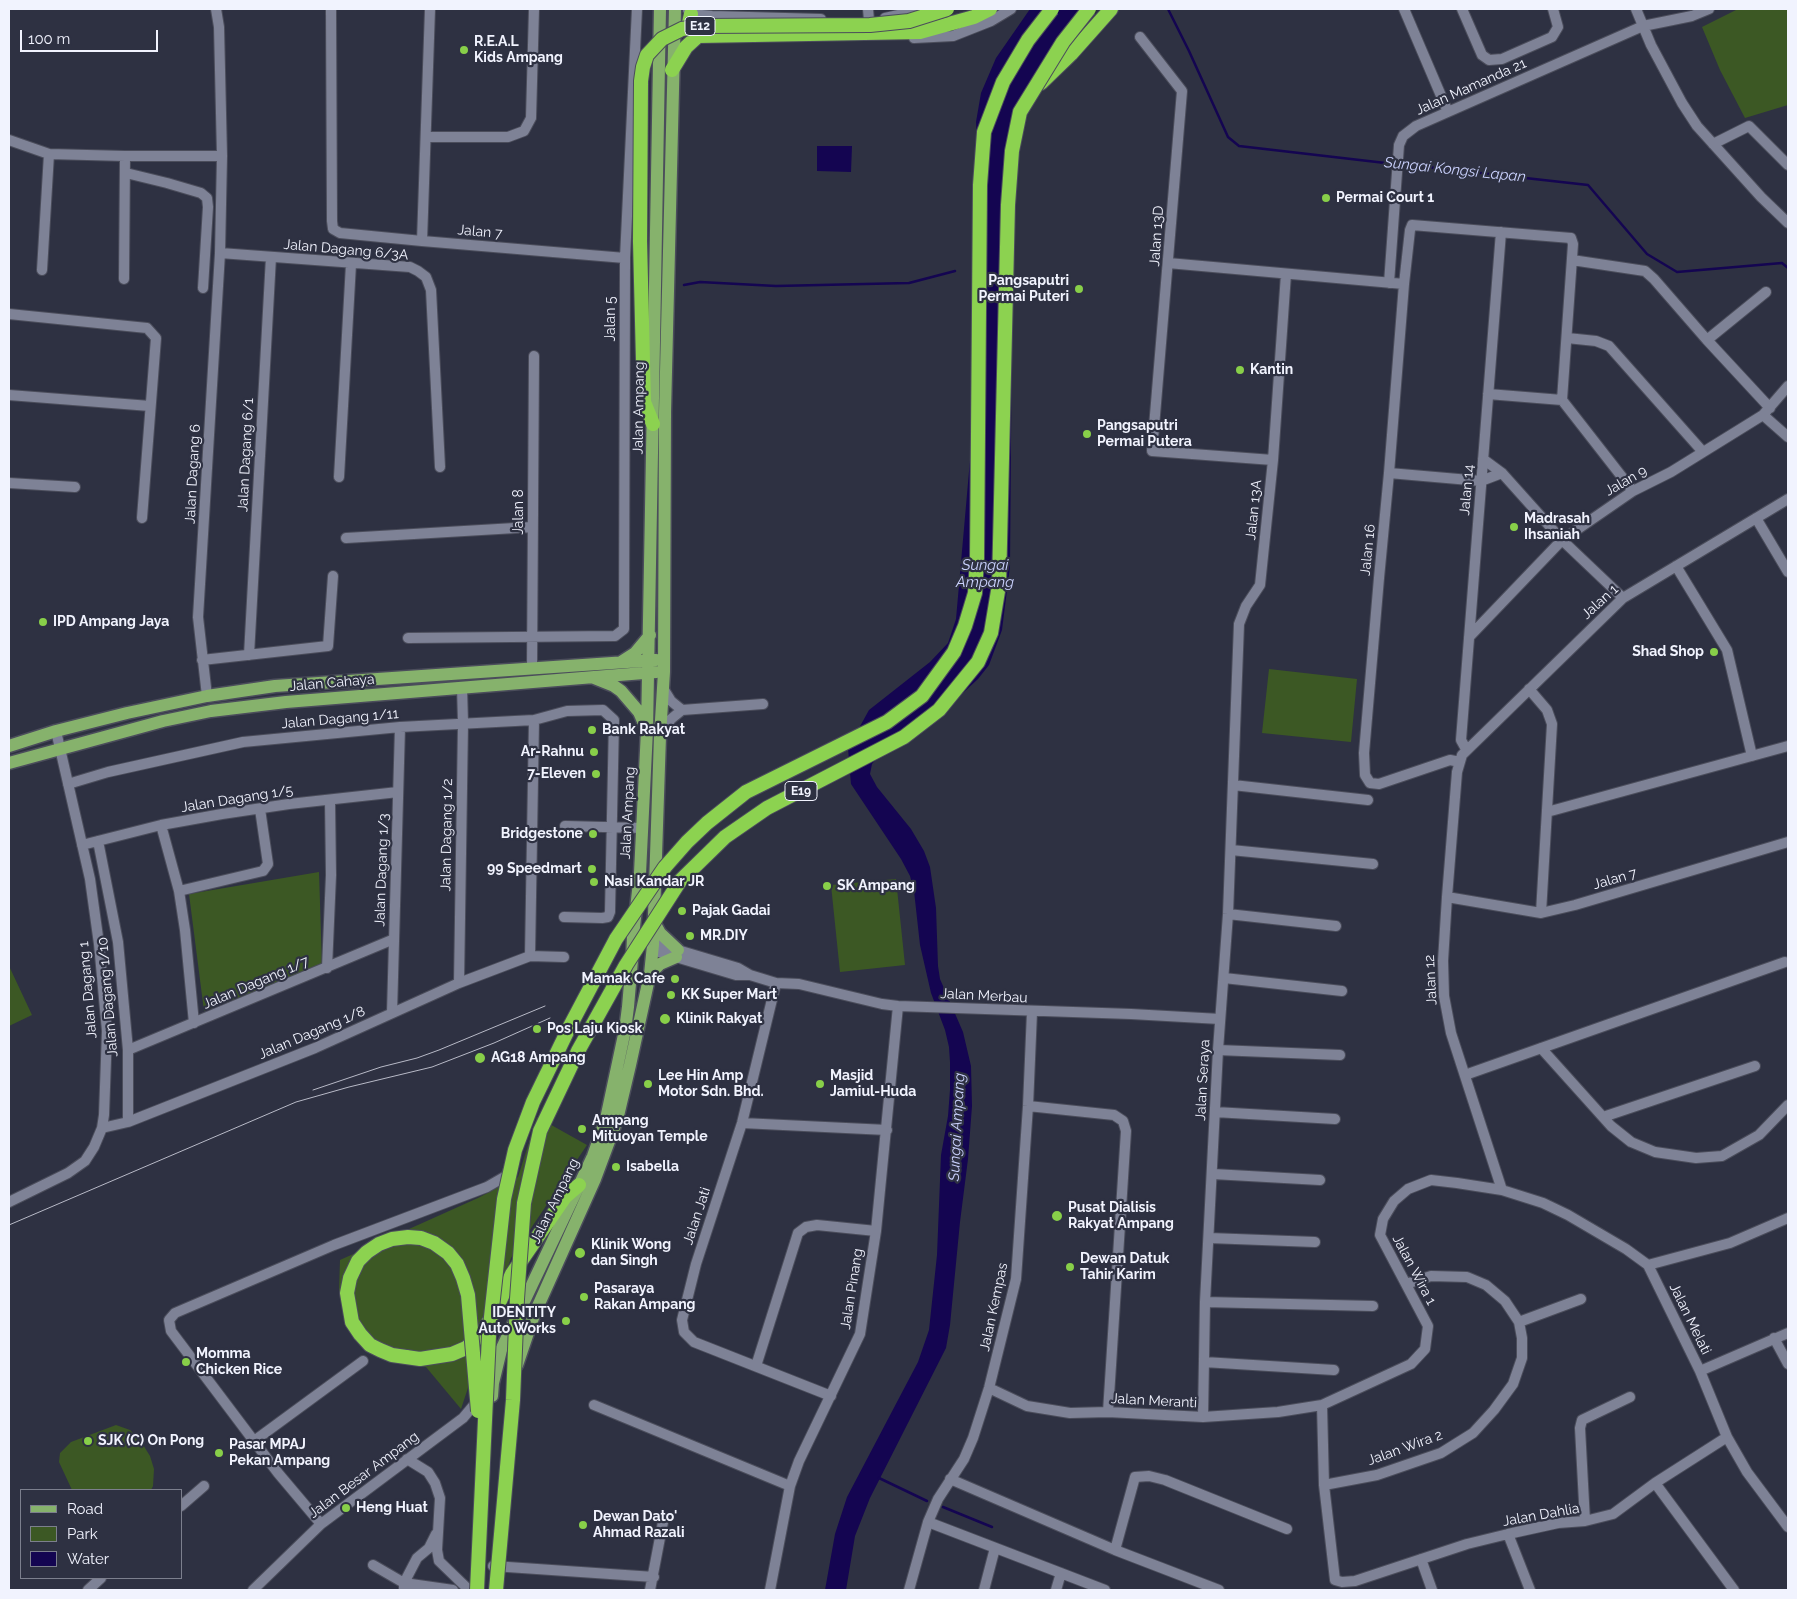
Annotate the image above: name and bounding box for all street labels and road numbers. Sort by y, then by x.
road number: E12 [685,16,715,36]
street label: Jalan Mamanda 21 [1413,55,1529,119]
street label: Jalan 13D [1146,205,1168,267]
street label: Jalan 7 [457,222,503,242]
street label: Jalan Dagang 6/3A [283,236,409,264]
street label: Jalan 5 [603,296,619,342]
street label: Jalan Ampang [630,361,648,455]
street label: Jalan Dagang 6/1 [235,398,257,512]
street label: Jalan Dagang 6 [182,424,204,524]
street label: Jalan 9 [1602,462,1650,500]
street label: Jalan 14 [1456,464,1478,516]
street label: Jalan 13A [1242,479,1266,541]
street label: Jalan 8 [511,489,527,535]
street label: Jalan 16 [1357,523,1379,577]
street label: Jalan 1 [1578,581,1622,623]
street label: Jalan Cahaya [289,671,375,695]
street label: Jalan Dagang 1/11 [281,705,399,733]
street label: Jalan Ampang [617,766,639,860]
street label: Jalan Dagang 1/2 [438,778,456,892]
road number: E19 [785,781,817,800]
street label: Jalan Dagang 1/5 [180,782,294,816]
street label: Jalan Dagang 1/3 [372,813,392,927]
street label: Jalan 7 [1591,865,1639,893]
street label: Jalan Dagang 1/10 [94,936,122,1058]
street label: Jalan Dagang 1 [75,941,101,1039]
street label: Jalan Dagang 1/7 [200,953,312,1013]
street label: Jalan 12 [1421,954,1441,1006]
street label: Jalan Merbau [940,985,1028,1007]
street label: Jalan Dagang 1/8 [256,1003,368,1063]
street label: Jalan Seraya [1192,1039,1214,1121]
street label: Jalan Ampang [527,1156,583,1246]
street label: Jalan Jati [680,1185,714,1247]
street label: Jalan Wira 1 [1388,1232,1440,1308]
street label: Jalan Pinang [837,1247,867,1331]
street label: Jalan Kempas [976,1261,1012,1353]
street label: Jalan Melati [1666,1281,1714,1357]
street label: Jalan Meranti [1111,1390,1197,1412]
street label: Jalan Wira 2 [1365,1427,1445,1469]
street label: Jalan Besar Ampang [306,1428,422,1522]
street label: Jalan Dahlia [1501,1500,1581,1530]

